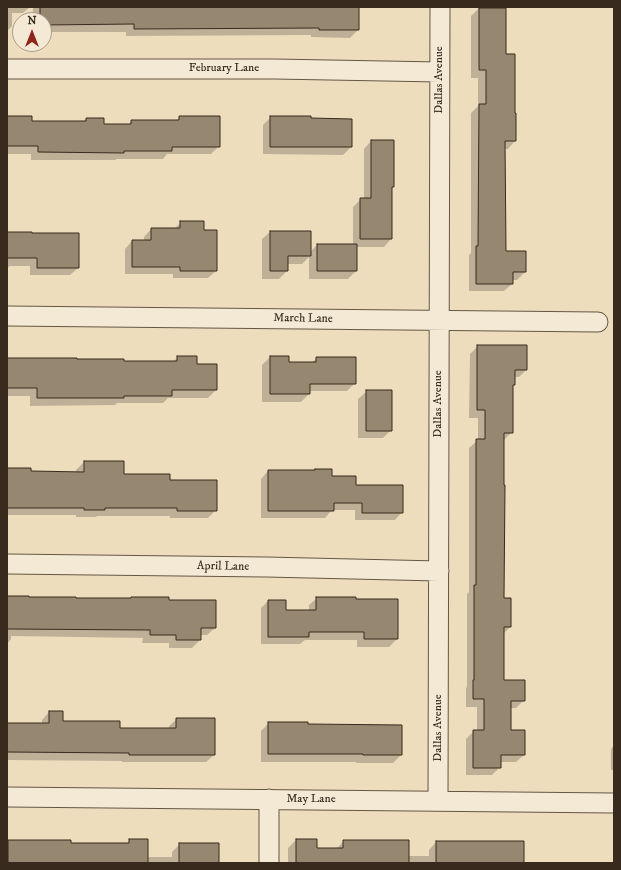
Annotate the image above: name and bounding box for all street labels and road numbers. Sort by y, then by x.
street label: Dallas Avenue [433,46,447,114]
street label: February Lane [189,62,259,76]
street label: March Lane [273,311,333,327]
street label: Dallas Avenue [432,370,446,438]
street label: April Lane [197,559,249,575]
street label: Dallas Avenue [432,694,446,762]
street label: May Lane [286,793,336,807]

